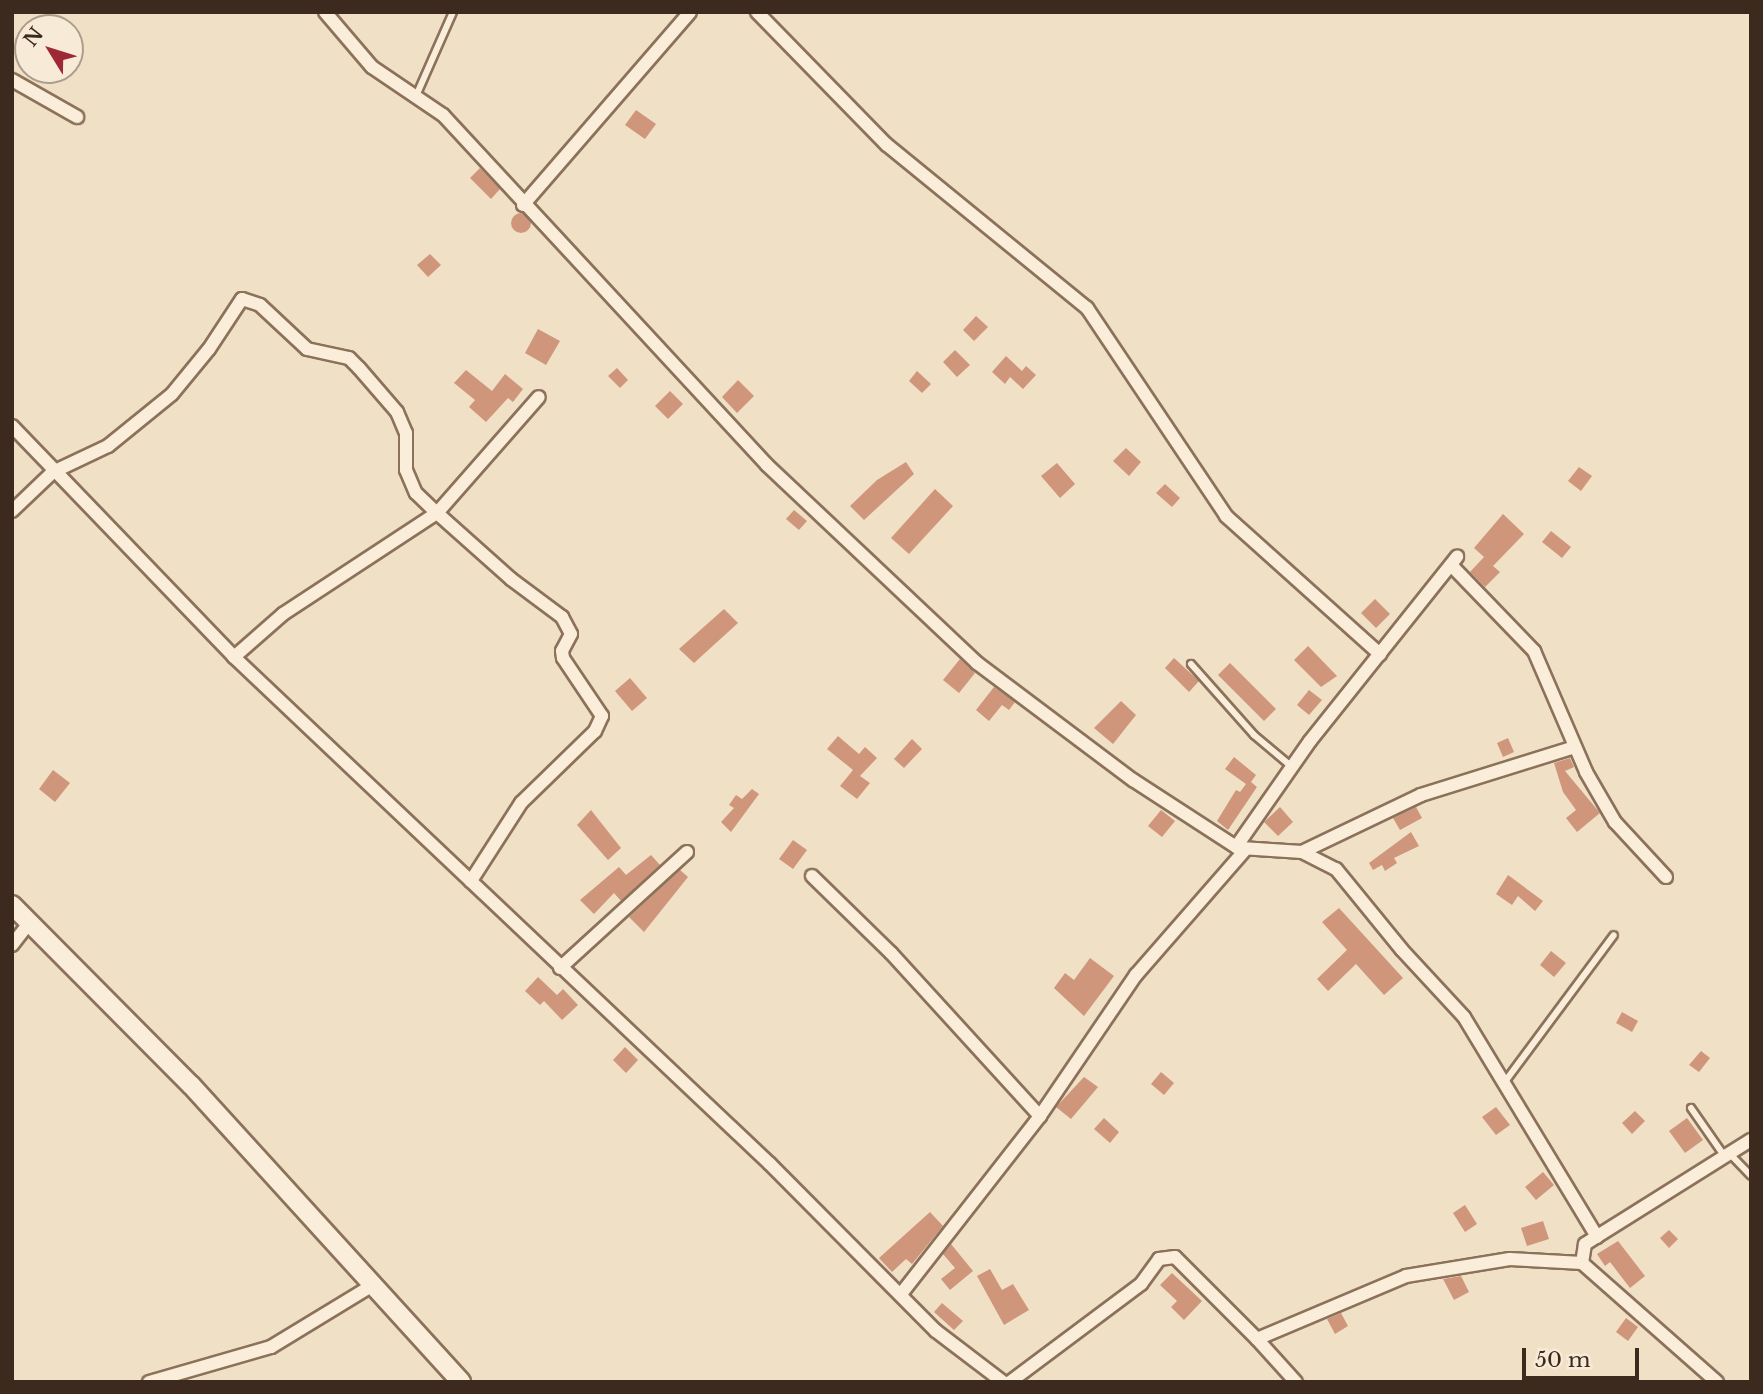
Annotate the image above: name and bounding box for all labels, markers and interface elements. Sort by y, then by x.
north arrow [14,14,84,84]
text: N [19,23,48,51]
scale bar [1525,1334,1642,1378]
text: 50 m [1535,1347,1590,1373]

